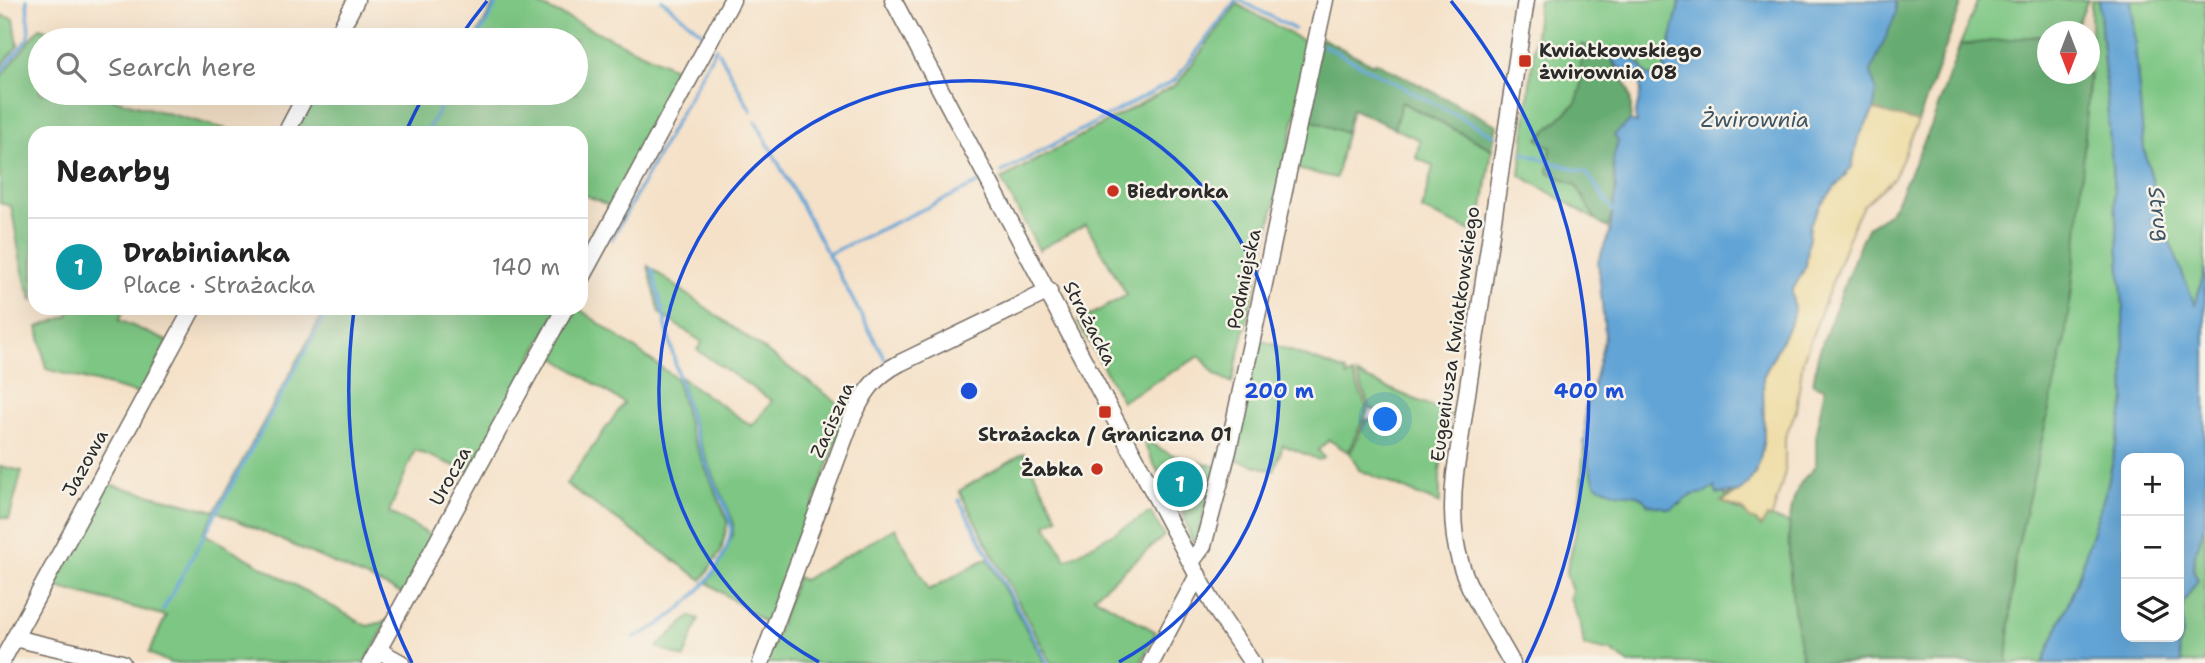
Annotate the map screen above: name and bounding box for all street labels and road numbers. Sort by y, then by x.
street label: Eugeniusza Kwiatkowskiego [1425,205,1485,463]
street label: Podmiejska [1221,226,1267,331]
street label: Strażacka [1057,277,1123,370]
street label: Zaciszna [804,378,860,462]
street label: Jazowa [56,425,114,501]
street label: Urocza [424,442,477,510]

